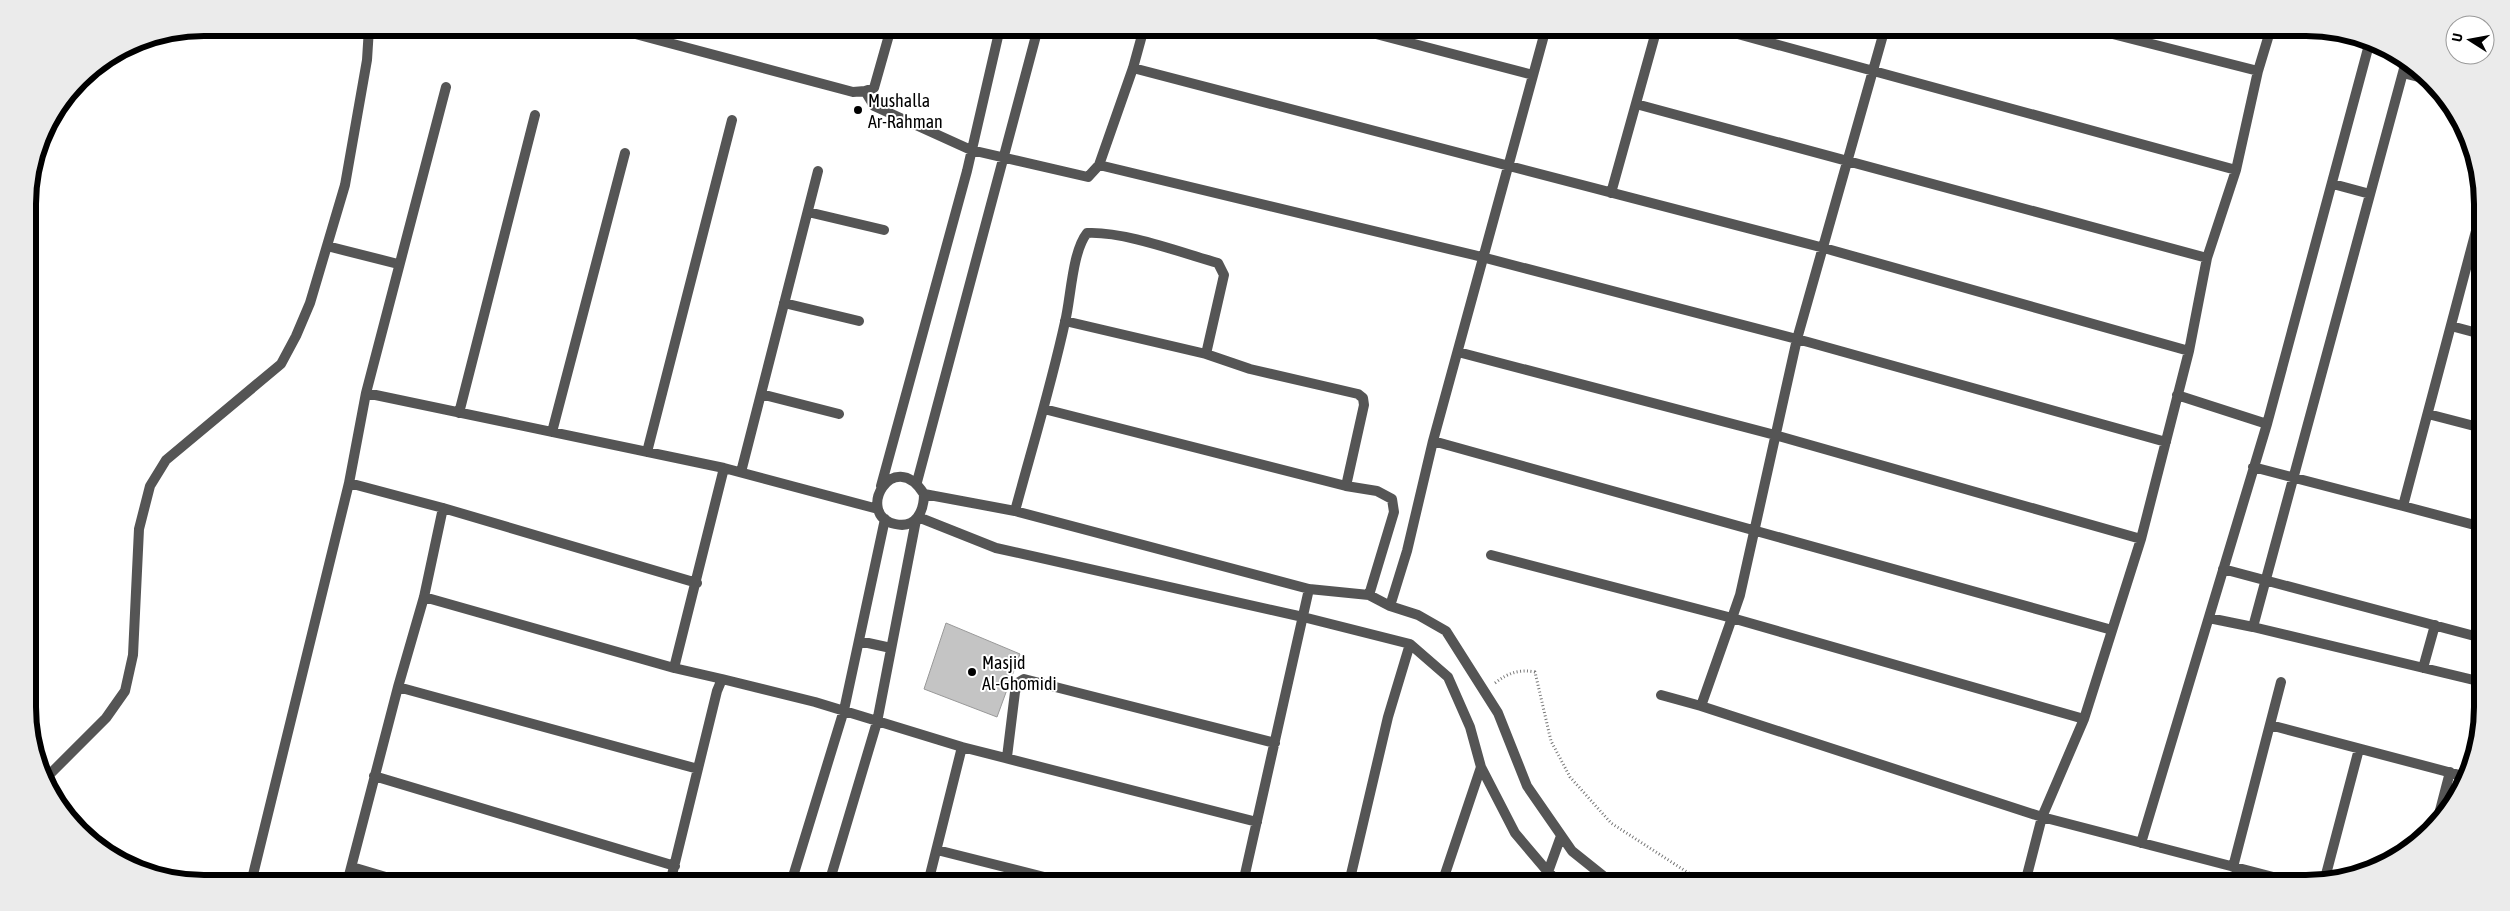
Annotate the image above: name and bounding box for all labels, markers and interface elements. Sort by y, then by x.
north arrow [2445,15,2495,65]
text: U [2449,32,2466,43]
place label: Mushalla Ar-Rahman [868,90,943,132]
marker: Mushalla Ar-Rahman [852,104,864,116]
place label: Masjid Al-Ghomidi [982,652,1057,694]
marker: Masjid Al-Ghomidi [966,666,978,678]

